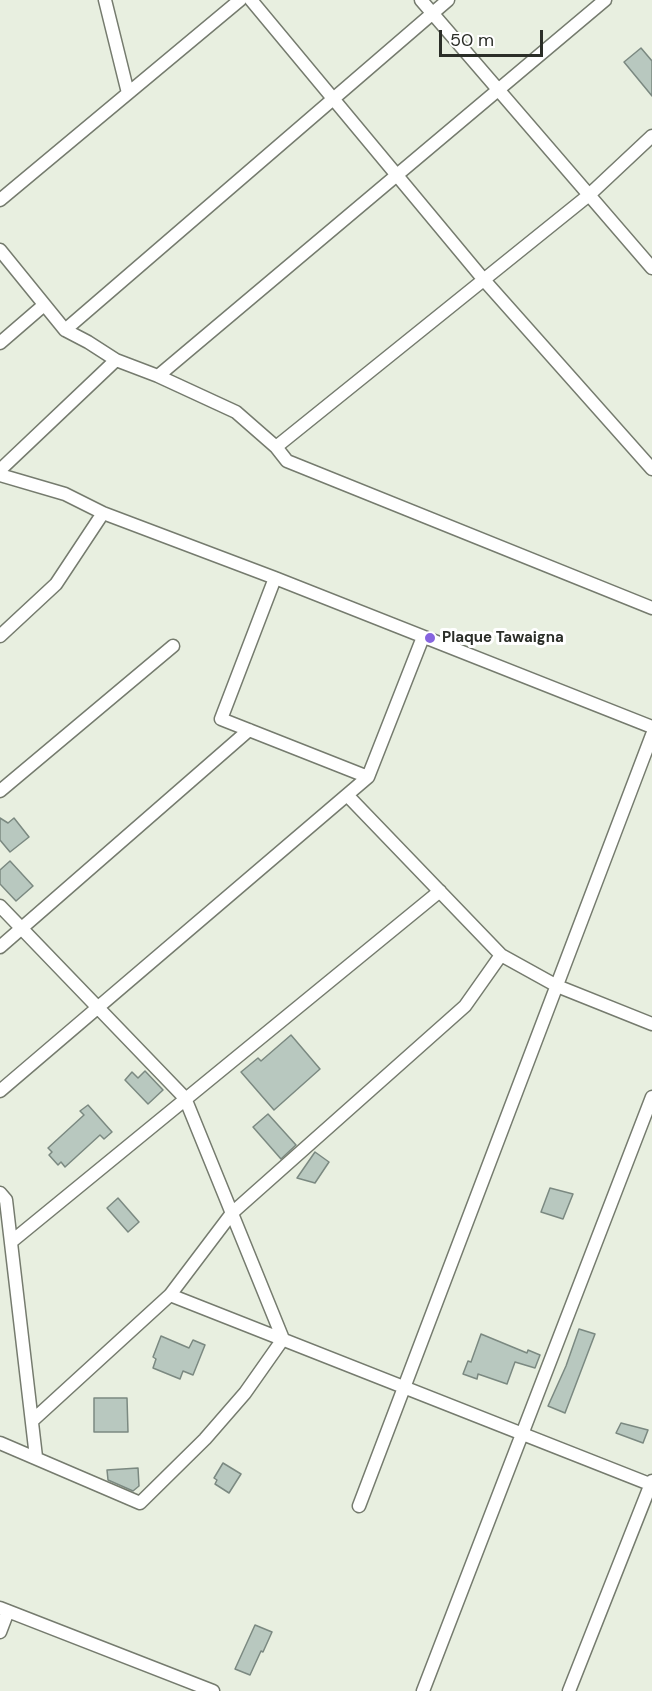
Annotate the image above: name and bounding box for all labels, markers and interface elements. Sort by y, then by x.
scale bar [442,18,546,56]
text: 50 m [450,28,494,52]
place label: Plaque Tawaigna [442,629,564,647]
marker: Plaque Tawaigna [423,631,437,645]

